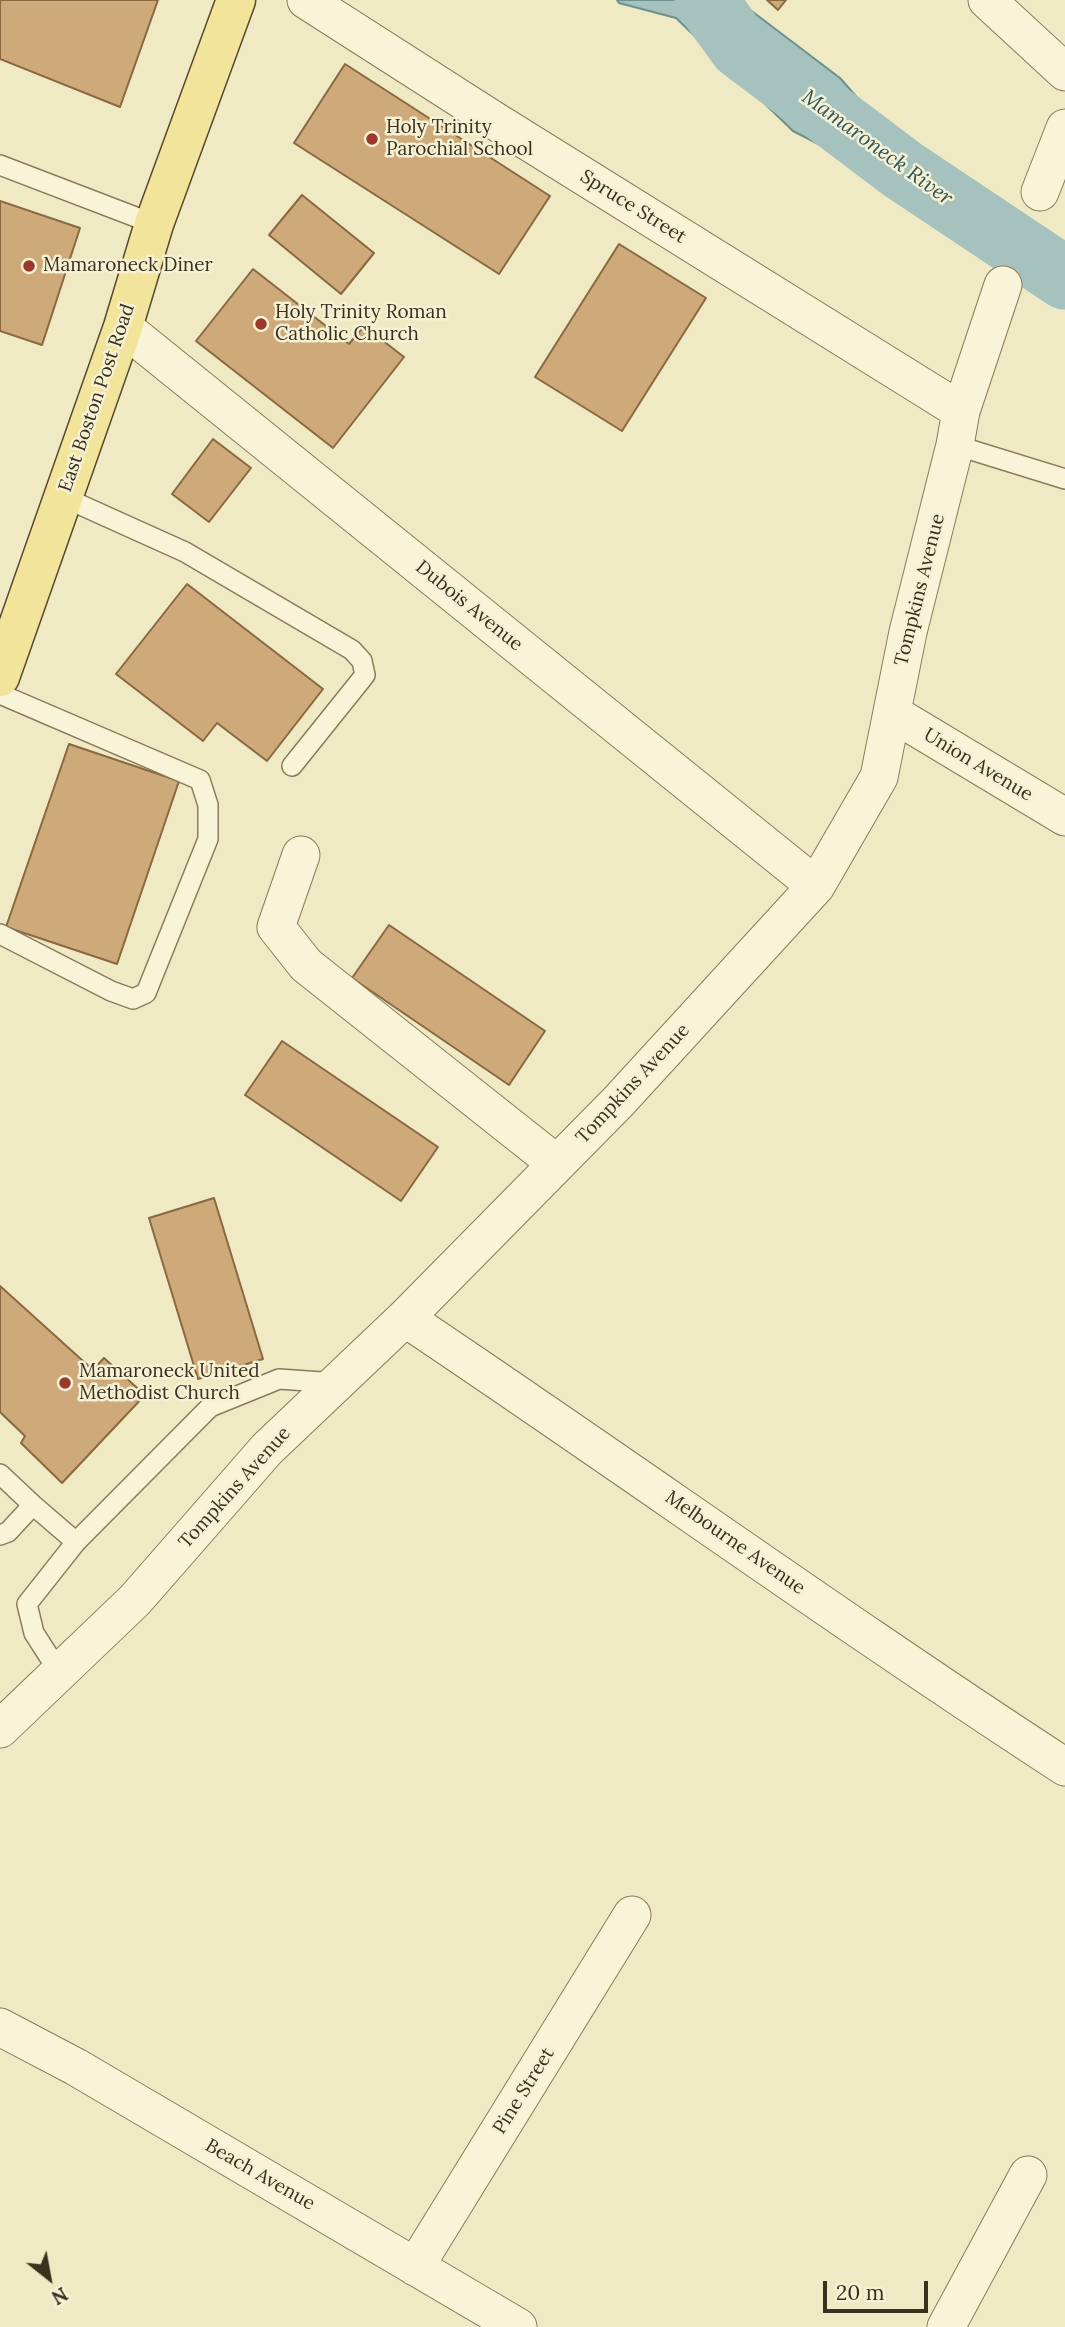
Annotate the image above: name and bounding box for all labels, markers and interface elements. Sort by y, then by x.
water label: Mamaroneck River [797,85,957,211]
place label: Holy Trinity Parochial School [386,117,533,161]
marker: Holy Trinity Parochial School [364,131,380,147]
street label: Spruce Street [576,165,690,249]
place label: Mamaroneck Diner [43,255,213,277]
marker: Mamaroneck Diner [21,258,37,274]
street label: East Boston Post Road [54,301,140,495]
place label: Holy Trinity Roman Catholic Church [275,302,447,346]
marker: Holy Trinity Roman Catholic Church [253,316,269,332]
street label: Tompkins Avenue [890,512,950,668]
street label: Dubois Avenue [411,556,527,656]
street label: Union Avenue [919,723,1037,807]
street label: Tompkins Avenue [571,1019,695,1149]
place label: Mamaroneck United Methodist Church [79,1361,260,1405]
marker: Mamaroneck United Methodist Church [57,1375,73,1391]
street label: Tompkins Avenue [174,1422,296,1554]
street label: Melbourne Avenue [661,1486,809,1600]
street label: Pine Street [488,2044,560,2138]
street label: Beach Avenue [201,2134,319,2216]
north arrow [14,2243,84,2313]
scale bar [827,2268,932,2312]
text: 20 m [836,2279,885,2306]
text: N [47,2282,72,2310]

